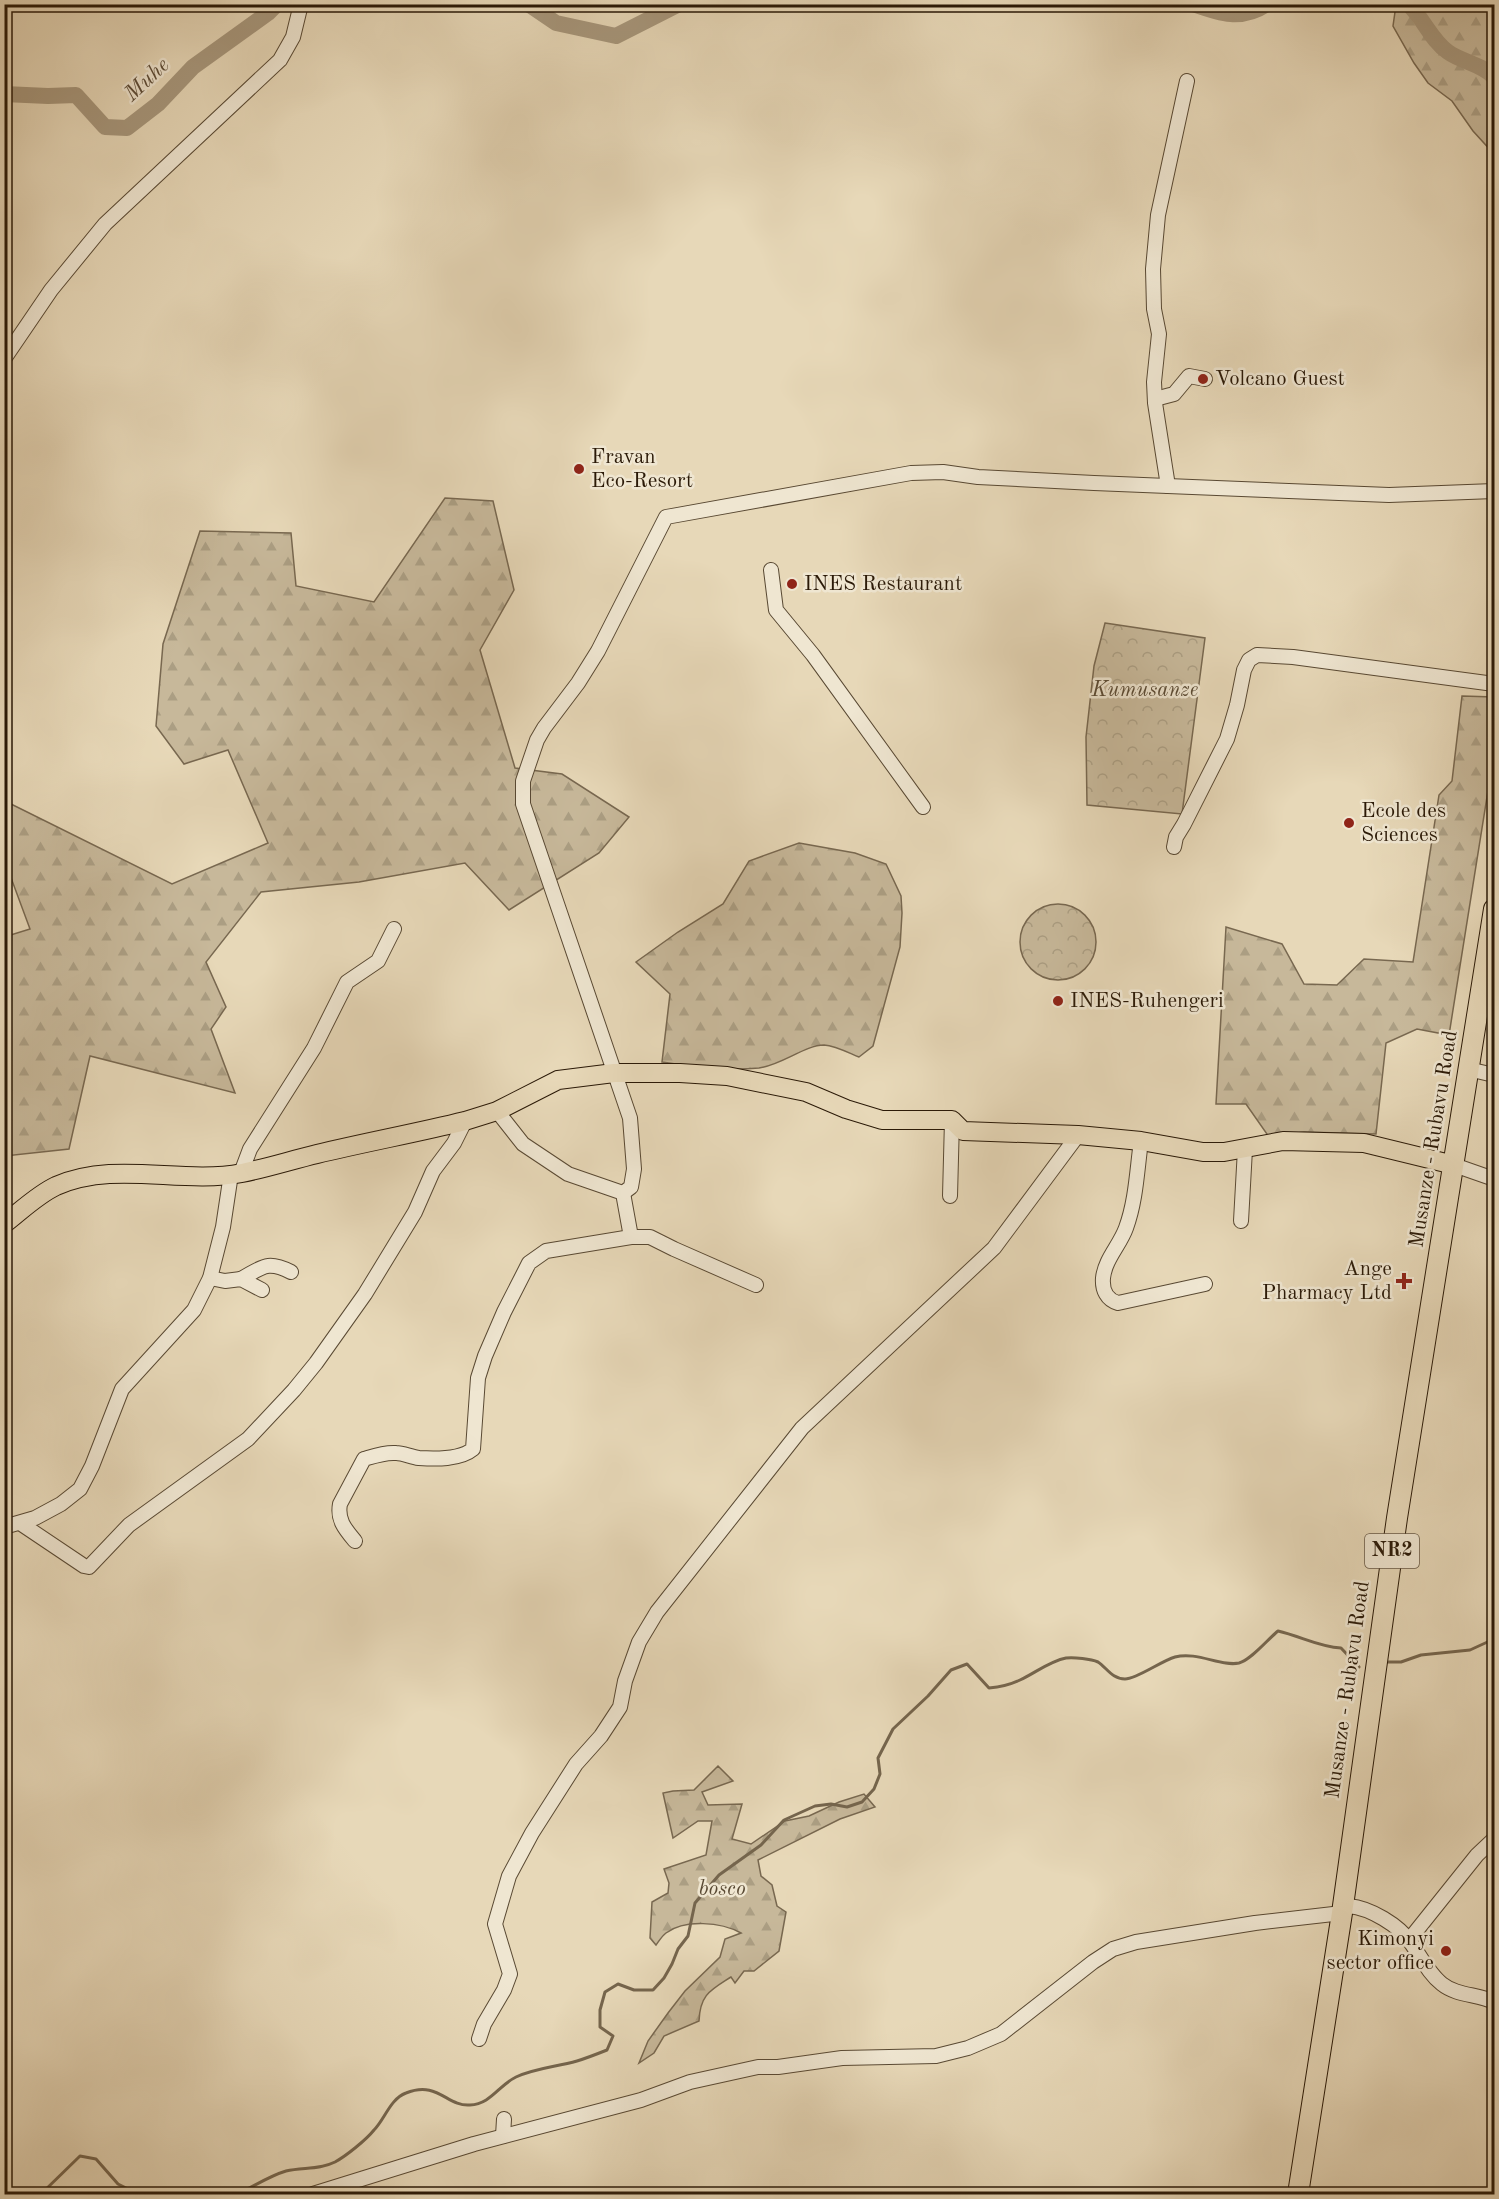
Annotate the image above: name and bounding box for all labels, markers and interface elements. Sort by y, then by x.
water label: Muhe [120,54,174,107]
place label: Volcano Guest [1215,369,1345,390]
marker: Volcano Guest [1196,372,1210,386]
place label: Fravan Eco-Resort [591,447,693,492]
marker: Fravan Eco-Resort [572,462,586,476]
place label: INES Restaurant [804,574,962,595]
marker: INES Restaurant [785,577,799,591]
park label: Kumusanze [1091,680,1198,701]
place label: Ecole des Sciences [1361,801,1446,846]
marker: Ecole des Sciences [1342,816,1356,830]
place label: INES-Ruhengeri [1070,991,1224,1012]
marker: INES-Ruhengeri [1051,994,1065,1008]
street label: Musanze - Rubavu Road [1406,1029,1462,1249]
place label: Ange Pharmacy Ltd [1262,1259,1392,1304]
marker: Ange Pharmacy Ltd [1397,1274,1411,1288]
road number: NR2 [1365,1534,1419,1568]
street label: Musanze - Rubavu Road [1322,1580,1374,1800]
park label: bosco [698,1879,746,1900]
place label: Kimonyi sector office [1327,1929,1434,1974]
marker: Kimonyi sector office [1439,1944,1453,1958]

